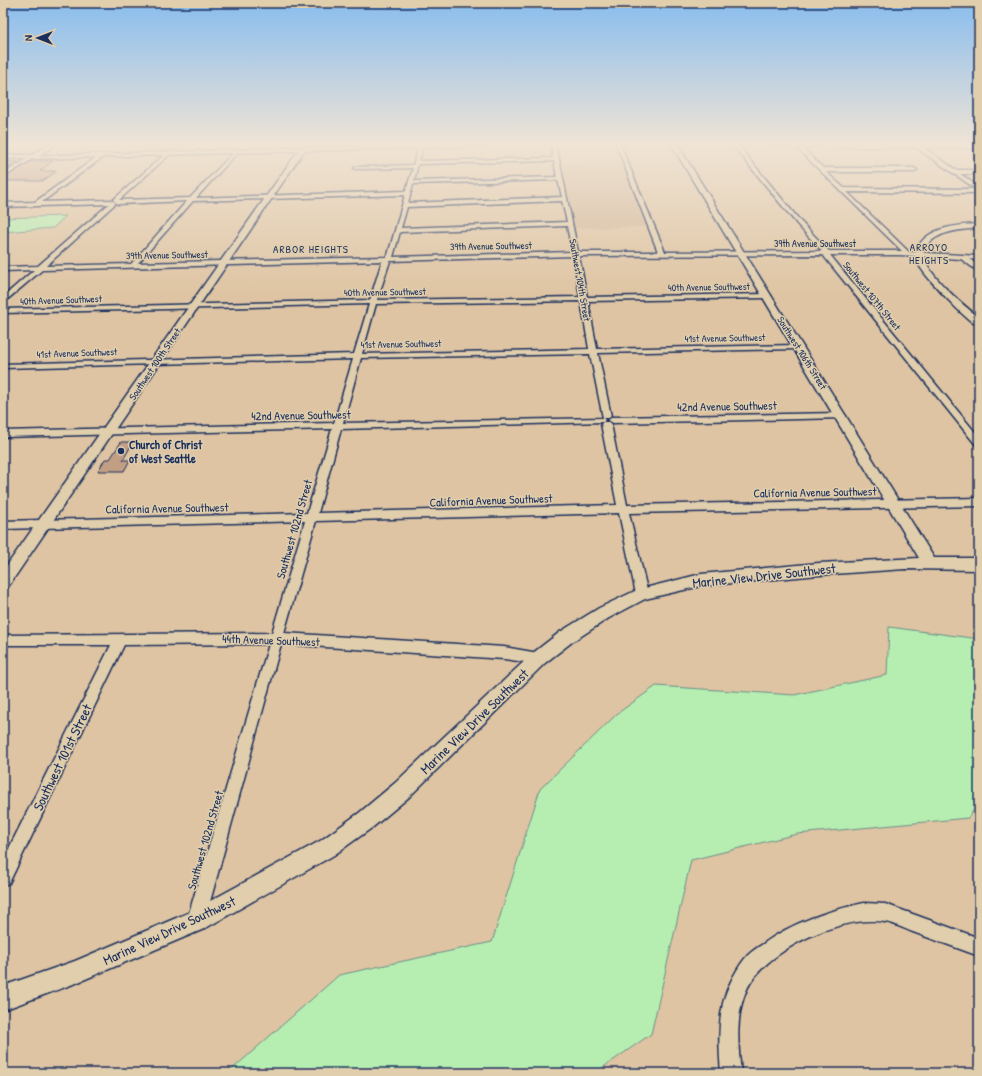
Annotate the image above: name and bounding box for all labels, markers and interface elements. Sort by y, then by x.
north arrow [18,18,58,58]
text: N [21,35,35,41]
street label: 39th Avenue Southwest [774,237,857,250]
street label: Southwest 104th Street [566,238,594,323]
street label: 39th Avenue Southwest [450,239,533,253]
district label: ARROYO HEIGHTS [909,240,949,267]
district label: ARBOR HEIGHTS [273,242,349,256]
street label: 39th Avenue Southwest [126,248,209,262]
street label: Southwest 107th Street [840,259,904,333]
street label: 40th Avenue Southwest [668,280,751,294]
street label: 40th Avenue Southwest [344,285,427,299]
street label: 40th Avenue Southwest [20,292,103,308]
street label: Southwest 106th Street [774,314,830,392]
street label: Southwest 100th Street [126,325,184,403]
street label: 41st Avenue Southwest [684,331,766,345]
street label: 41st Avenue Southwest [360,337,442,351]
street label: 41st Avenue Southwest [36,345,118,361]
street label: 42nd Avenue Southwest [677,397,778,415]
street label: 42nd Avenue Southwest [251,406,352,424]
place label: Church of Christ of West Seattle [129,436,203,467]
marker: Church of Christ of West Seattle [116,446,126,456]
street label: Southwest 102nd Street [272,477,317,581]
street label: California Avenue Southwest [753,482,878,502]
street label: California Avenue Southwest [429,489,554,511]
street label: California Avenue Southwest [105,498,230,518]
street label: Marine View Drive Southwest [691,558,837,592]
street label: 44th Avenue Southwest [222,630,321,650]
street label: Marine View Drive Southwest [416,664,532,778]
street label: Southwest 101st Street [28,700,96,813]
street label: Southwest 102nd Street [183,788,228,892]
street label: Marine View Drive Southwest [100,891,238,969]

